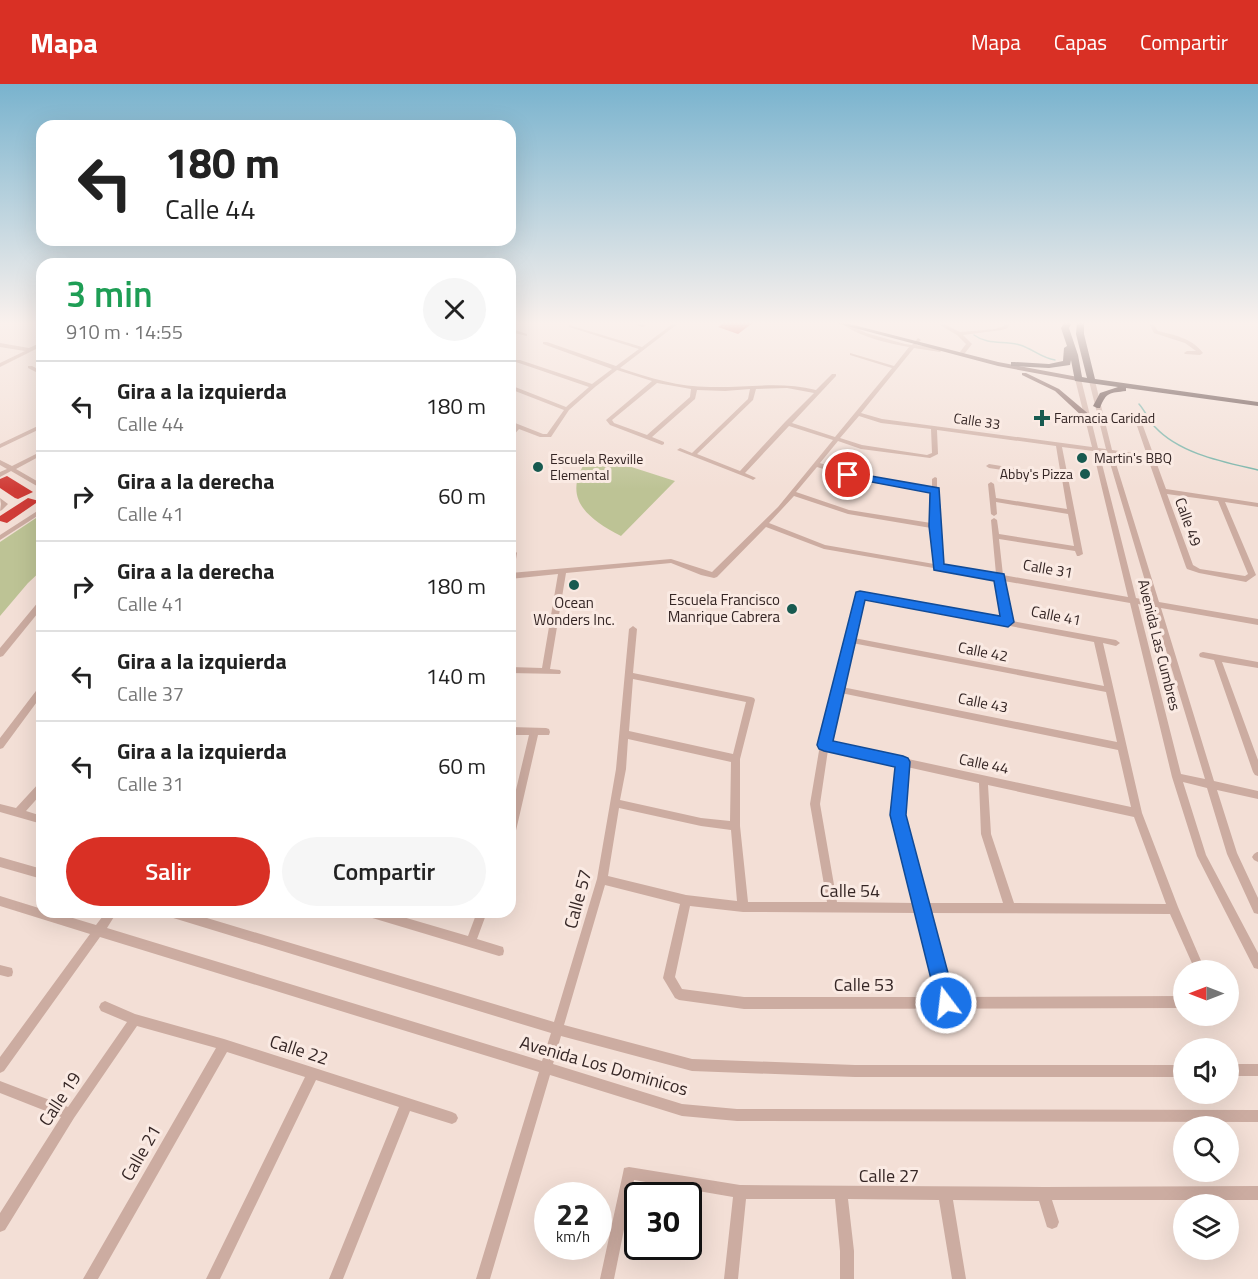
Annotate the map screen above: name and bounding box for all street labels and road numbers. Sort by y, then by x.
street label: Calle 33 [952,407,1002,434]
street label: Calle 49 [1169,494,1208,549]
street label: Calle 31 [1021,553,1075,584]
street label: Avenida Las Cumbres [1132,577,1187,713]
street label: Calle 41 [1029,599,1083,632]
street label: Calle 42 [956,635,1010,668]
street label: Calle 43 [956,686,1010,719]
street label: Calle 44 [957,747,1011,780]
street label: Calle 57 [557,866,598,932]
street label: Calle 54 [820,877,880,904]
street label: Calle 53 [834,971,894,998]
street label: Calle 22 [266,1027,332,1072]
street label: Avenida Los Dominicos [517,1029,691,1102]
street label: Calle 19 [32,1066,87,1131]
street label: Calle 21 [114,1120,167,1186]
street label: Calle 27 [859,1162,919,1189]

